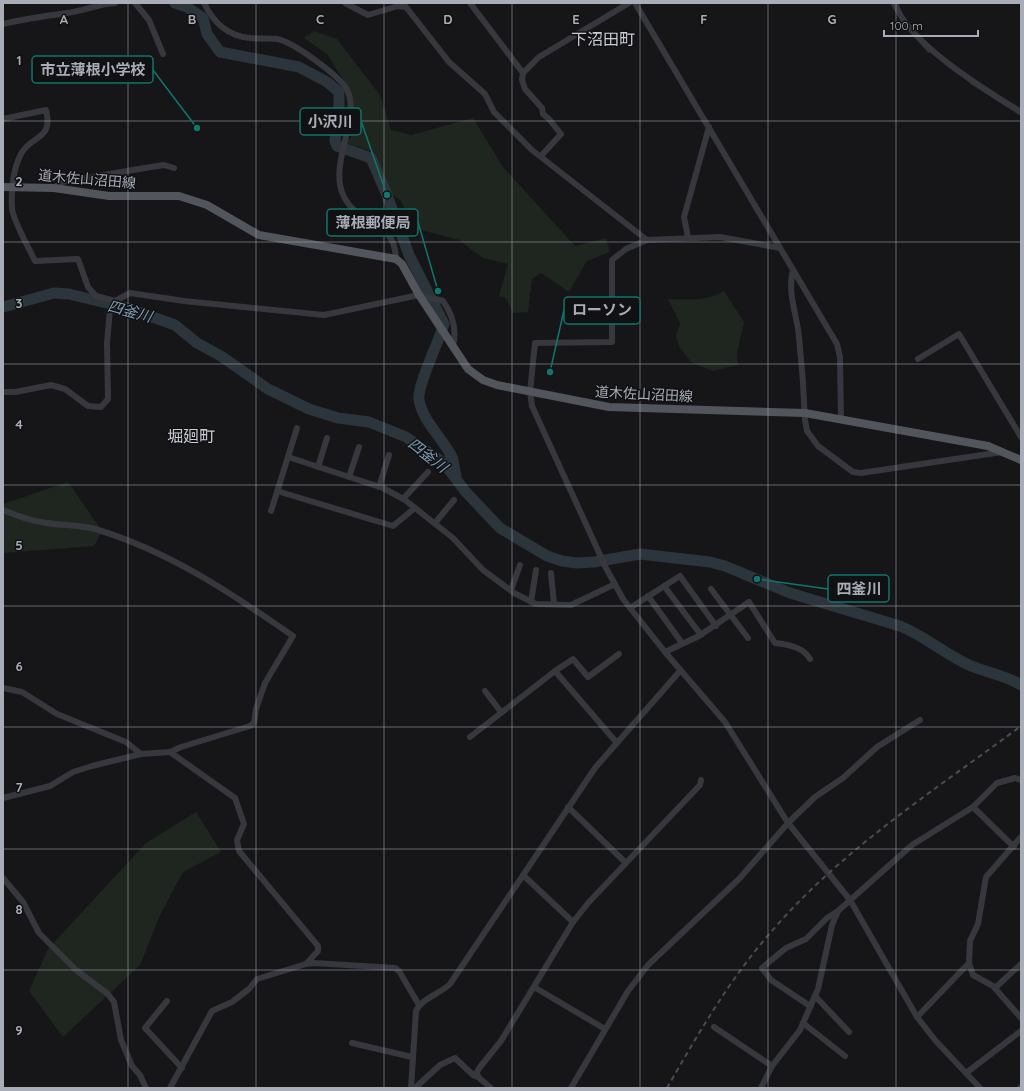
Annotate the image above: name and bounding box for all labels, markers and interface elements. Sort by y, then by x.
text: A [60,11,69,27]
text: B [188,11,196,27]
text: C [316,11,324,27]
text: D [443,11,453,27]
text: E [572,11,580,27]
text: F [700,11,708,27]
text: G [827,11,837,27]
scale bar [884,12,978,38]
text: 100 m [890,18,923,33]
district label: 下沼田町 [571,29,635,49]
text: 1 [16,52,22,68]
callout: 市立薄根小学校 [32,56,153,83]
text: 市立薄根小学校 [40,60,146,79]
callout: 小沢川 [300,108,361,135]
text: 小沢川 [307,112,353,131]
street label: 道木佐山沼田線 [37,166,137,192]
text: 2 [15,173,23,189]
callout: 薄根郵便局 [327,209,418,236]
text: 薄根郵便局 [335,213,411,232]
text: 3 [16,295,23,311]
water label: 四釜川 [106,296,156,327]
callout: ローソン [564,297,640,324]
text: ローソン [572,300,632,319]
street label: 道木佐山沼田線 [595,382,693,406]
text: 4 [15,416,23,432]
district label: 堀廻町 [167,426,215,446]
water label: 四釜川 [404,434,453,478]
text: 5 [15,537,23,553]
callout: 四釜川 [828,575,889,602]
text: 四釜川 [836,579,882,598]
text: 6 [15,658,23,674]
text: 7 [15,779,23,795]
text: 8 [15,901,23,917]
text: 9 [15,1022,23,1038]

